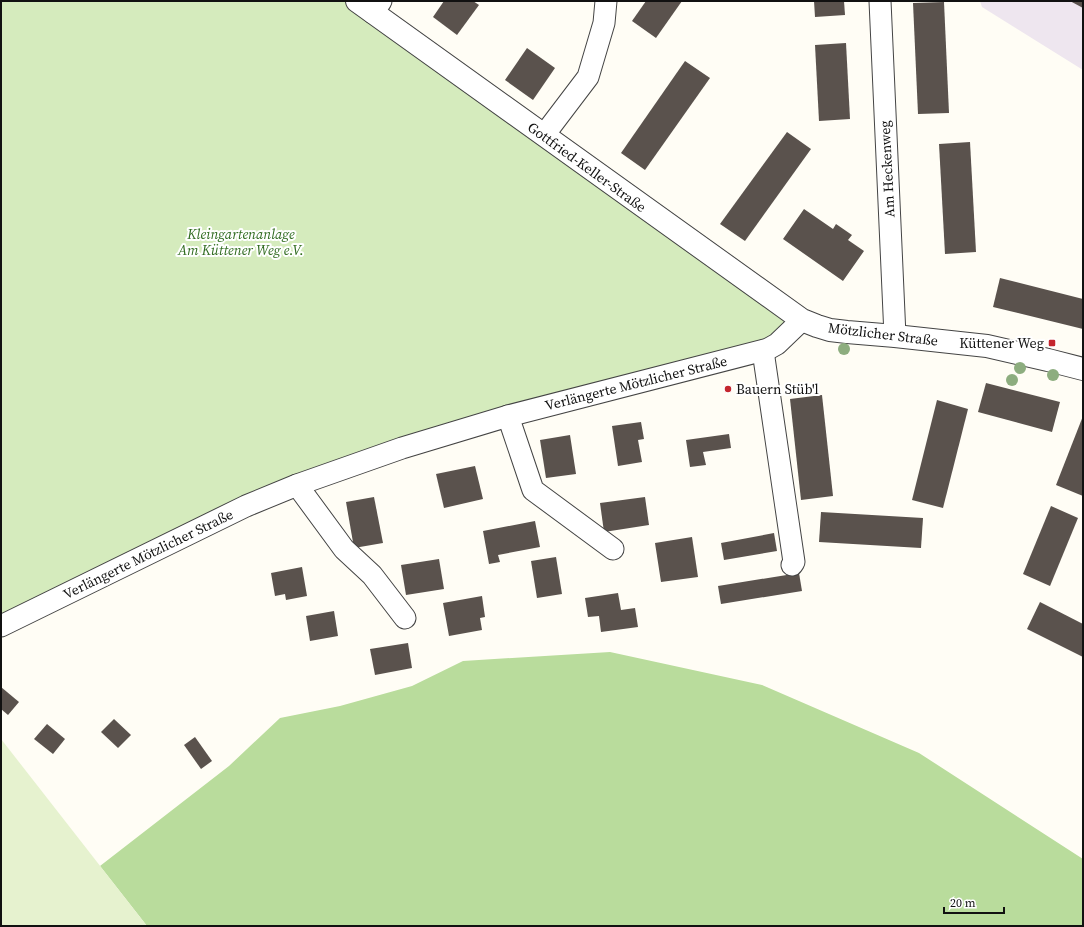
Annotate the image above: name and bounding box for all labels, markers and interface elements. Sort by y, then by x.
street label: Gottfried-Keller-Straße [524,117,650,217]
street label: Am Heckenweg [874,120,900,218]
park label: Kleingartenanlage Am Küttener Weg e.V. [177,224,304,260]
street label: Mötzlicher Straße [827,317,939,351]
place label: Küttener Weg [959,333,1044,353]
marker: Küttener Weg [1047,338,1057,348]
street label: Verlängerte Mötzlicher Straße [543,351,729,415]
place label: Bauern Stüb'l [736,379,819,399]
marker: Bauern Stüb'l [723,384,733,394]
street label: Verlängerte Mötzlicher Straße [60,504,236,604]
scale bar [944,889,1004,915]
text: 20 m [950,895,976,911]

